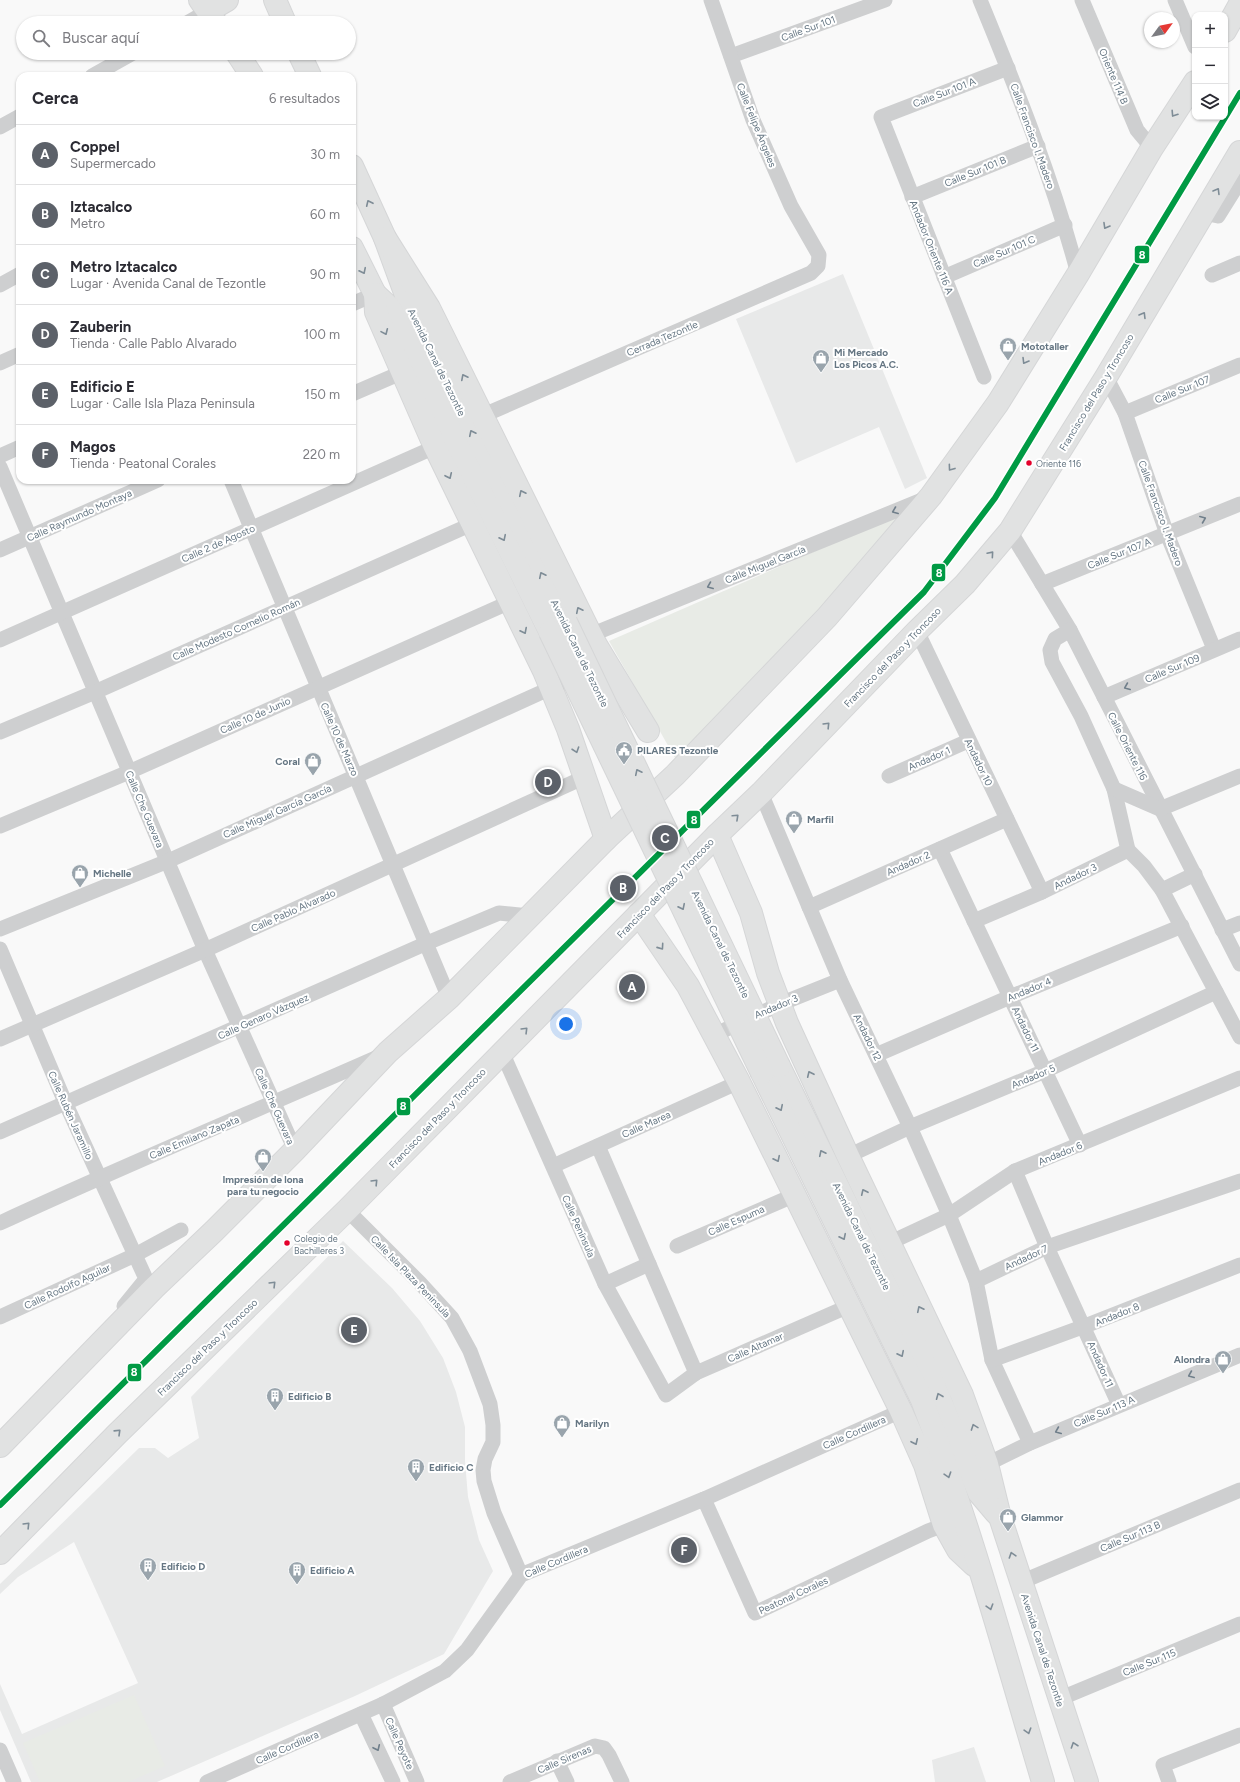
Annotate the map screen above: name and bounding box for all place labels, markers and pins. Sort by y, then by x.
shop icon: Mototaller [998,336,1018,361]
place label: Mototaller [1021,340,1069,353]
place label: Mi Mercado Los Picos A.C. [834,346,899,371]
shop icon: Mi Mercado Los Picos A.C. [811,348,831,373]
marker: Oriente 116 [1024,458,1034,468]
place label: Oriente 116 [1036,458,1081,469]
public building icon: PILARES Tezontle [614,740,634,765]
place label: PILARES Tezontle [637,744,719,757]
shop icon: Coral [303,751,323,776]
place label: Coral [275,755,300,768]
pin: D [535,767,561,797]
shop icon: Marfil [784,809,804,834]
place label: Marfil [807,813,834,826]
pin: C [652,823,678,853]
shop icon: Michelle [70,863,90,888]
place label: Michelle [93,867,132,880]
pin: B [610,873,636,903]
pin: A [619,972,645,1002]
shop icon: Impresión de lona para tu negocio [253,1147,273,1172]
place label: Impresión de lona para tu negocio [222,1173,304,1198]
place label: Colegio de Bachilleres 3 [294,1233,344,1256]
marker: Colegio de Bachilleres 3 [282,1238,292,1248]
pin: E [341,1315,367,1345]
shop icon: Alondra [1213,1349,1233,1374]
place label: Alondra [1174,1353,1210,1366]
building icon: Edificio B [265,1386,285,1411]
place label: Edificio B [288,1390,331,1403]
shop icon: Marilyn [552,1413,572,1438]
place label: Marilyn [575,1417,610,1430]
building icon: Edificio C [406,1457,426,1482]
place label: Edificio C [429,1461,474,1474]
shop icon: Glammor [998,1507,1018,1532]
place label: Glammor [1021,1511,1063,1524]
pin: F [671,1535,697,1565]
building icon: Edificio D [138,1556,158,1581]
place label: Edificio D [161,1560,205,1573]
building icon: Edificio A [287,1560,307,1585]
place label: Edificio A [310,1564,355,1577]

